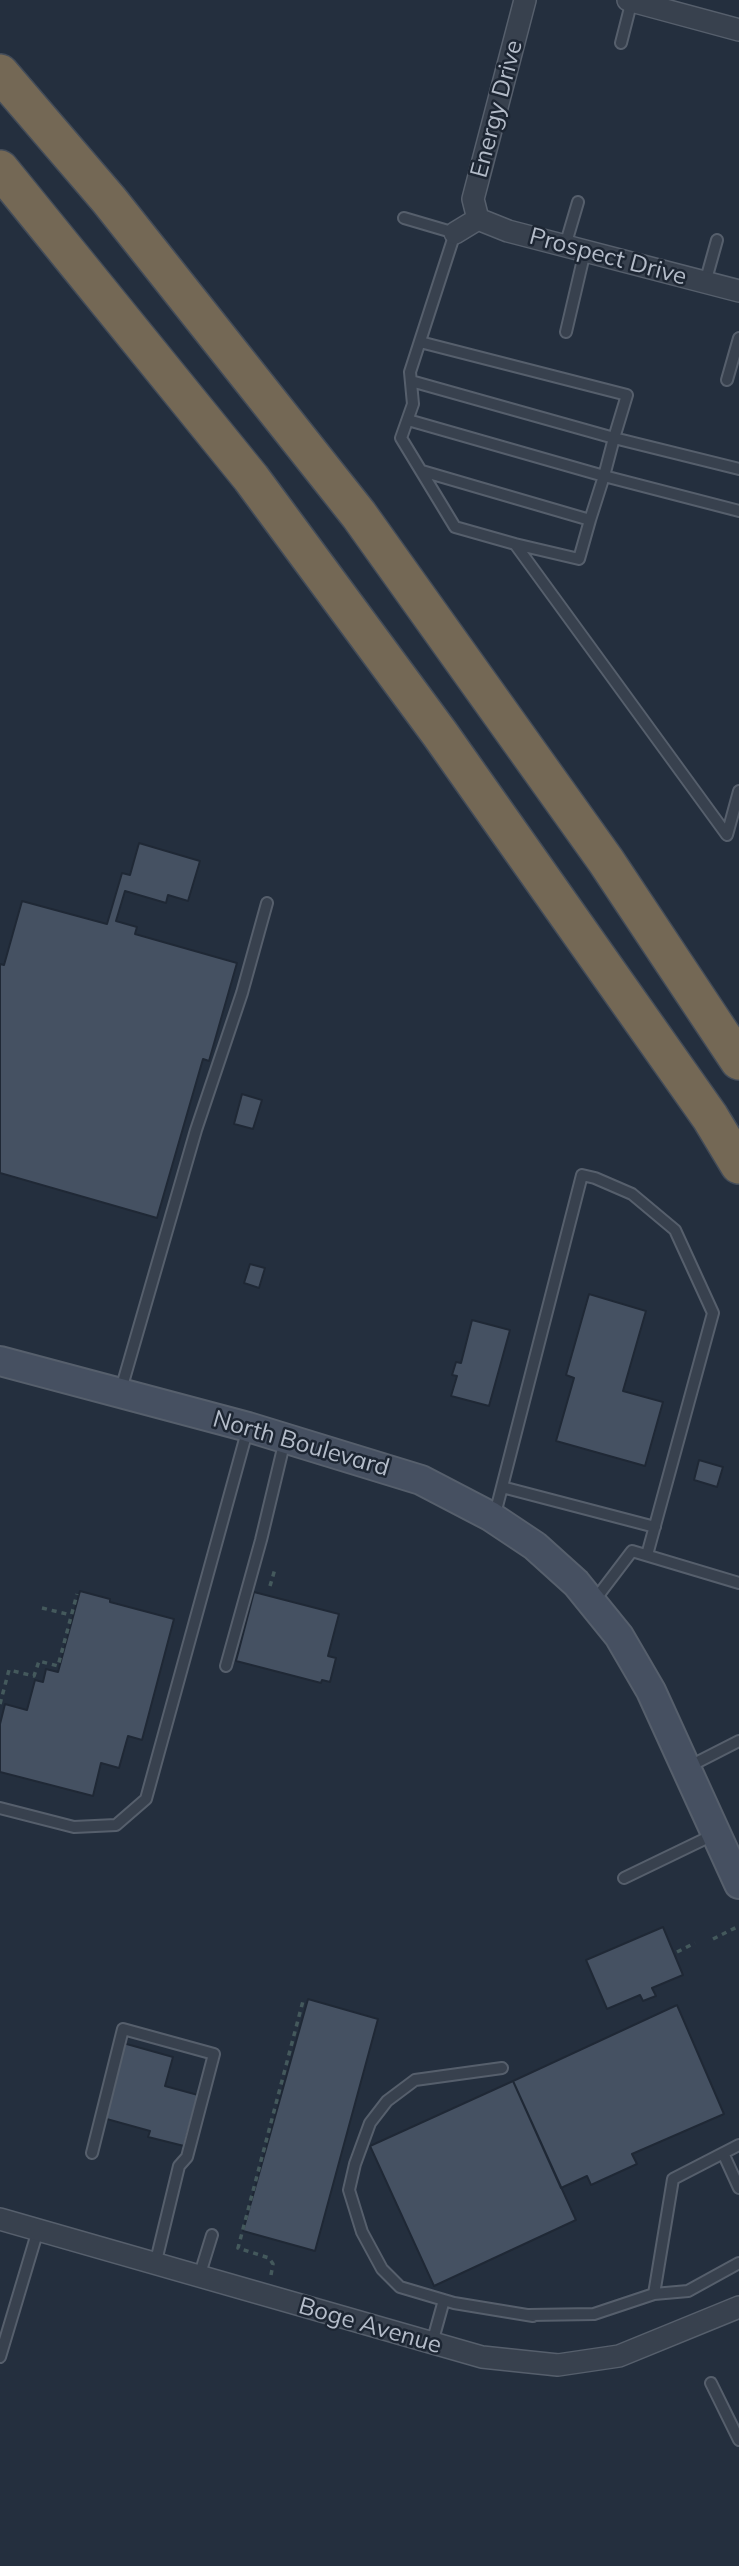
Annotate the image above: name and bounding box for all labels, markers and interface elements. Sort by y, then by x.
street label: Energy Drive [465,37,529,181]
street label: Prospect Drive [526,222,690,292]
street label: North Boulevard [210,1405,392,1483]
street label: Boge Avenue [295,2292,445,2360]

